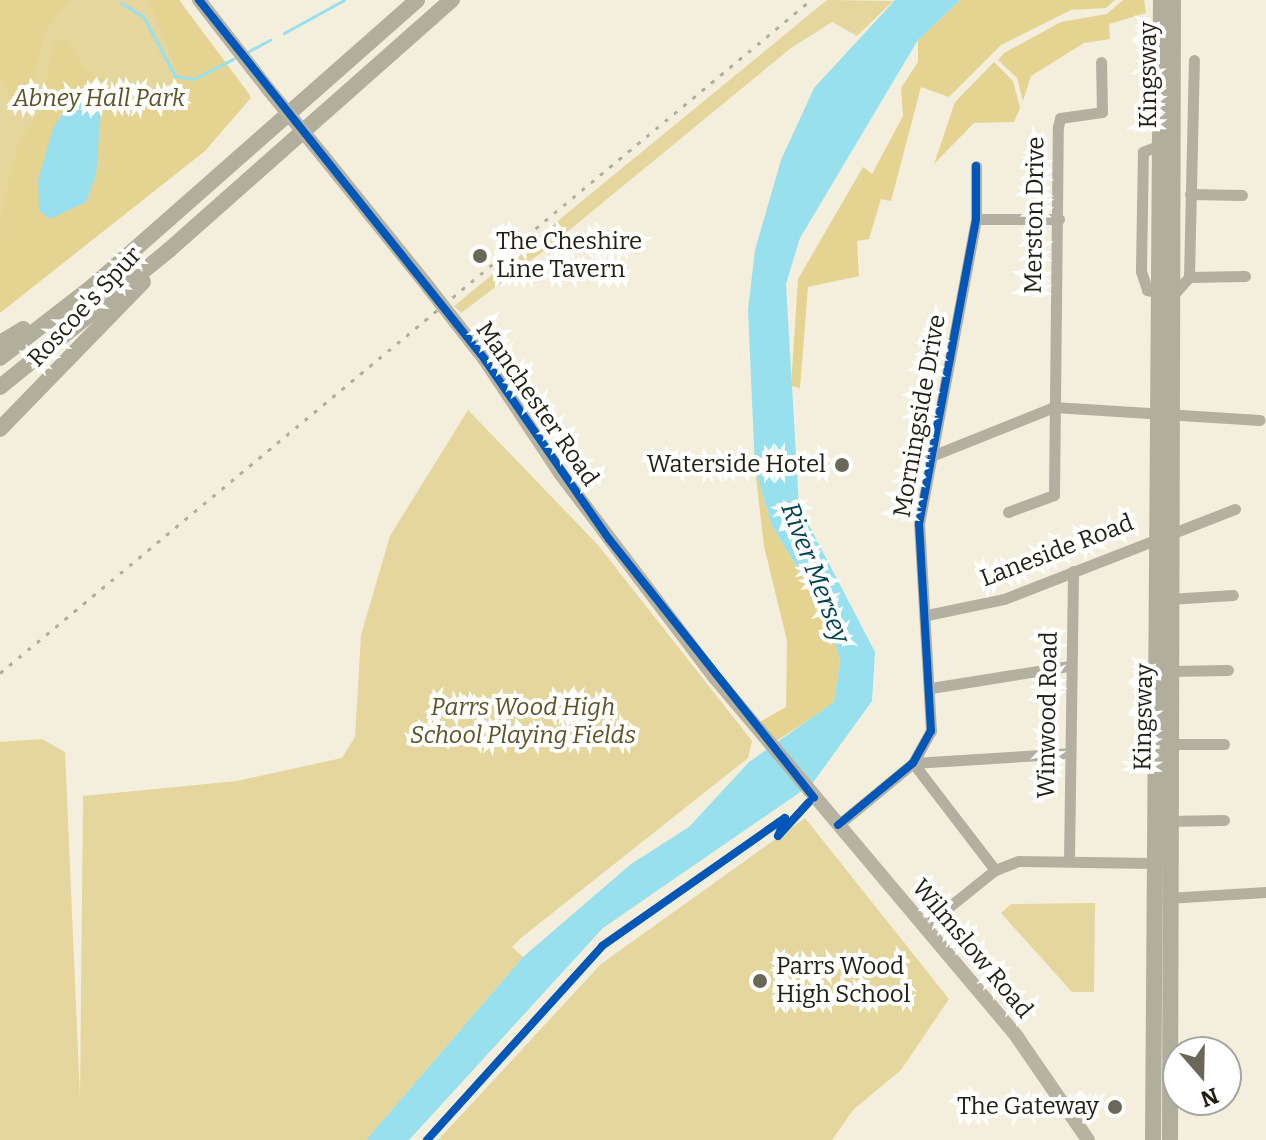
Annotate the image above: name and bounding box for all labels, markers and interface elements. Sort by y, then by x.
street label: Kingsway [1135,21,1163,129]
park label: Abney Hall Park [13,85,185,113]
street label: Merston Drive [1019,136,1051,294]
place label: The Cheshire Line Tavern [496,228,642,284]
street label: Roscoe's Spur [22,241,148,373]
marker: The Cheshire Line Tavern [471,247,489,265]
street label: Morningside Drive [888,312,952,520]
street label: Manchester Road [470,316,604,492]
place label: Waterside Hotel [647,451,826,479]
marker: Waterside Hotel [833,456,851,474]
water label: River Mersey [774,498,856,648]
street label: Laneside Road [976,509,1138,593]
street label: Winwood Road [1032,631,1064,799]
street label: Kingsway [1129,663,1159,771]
park label: Parrs Wood High School Playing Fields [410,694,636,750]
street label: Wilmslow Road [905,874,1039,1024]
place label: Parrs Wood High School [776,953,910,1009]
marker: Parrs Wood High School [751,972,769,990]
north arrow [1162,1036,1242,1116]
text: N [1197,1082,1222,1113]
place label: The Gateway [957,1093,1099,1121]
marker: The Gateway [1106,1098,1124,1116]

